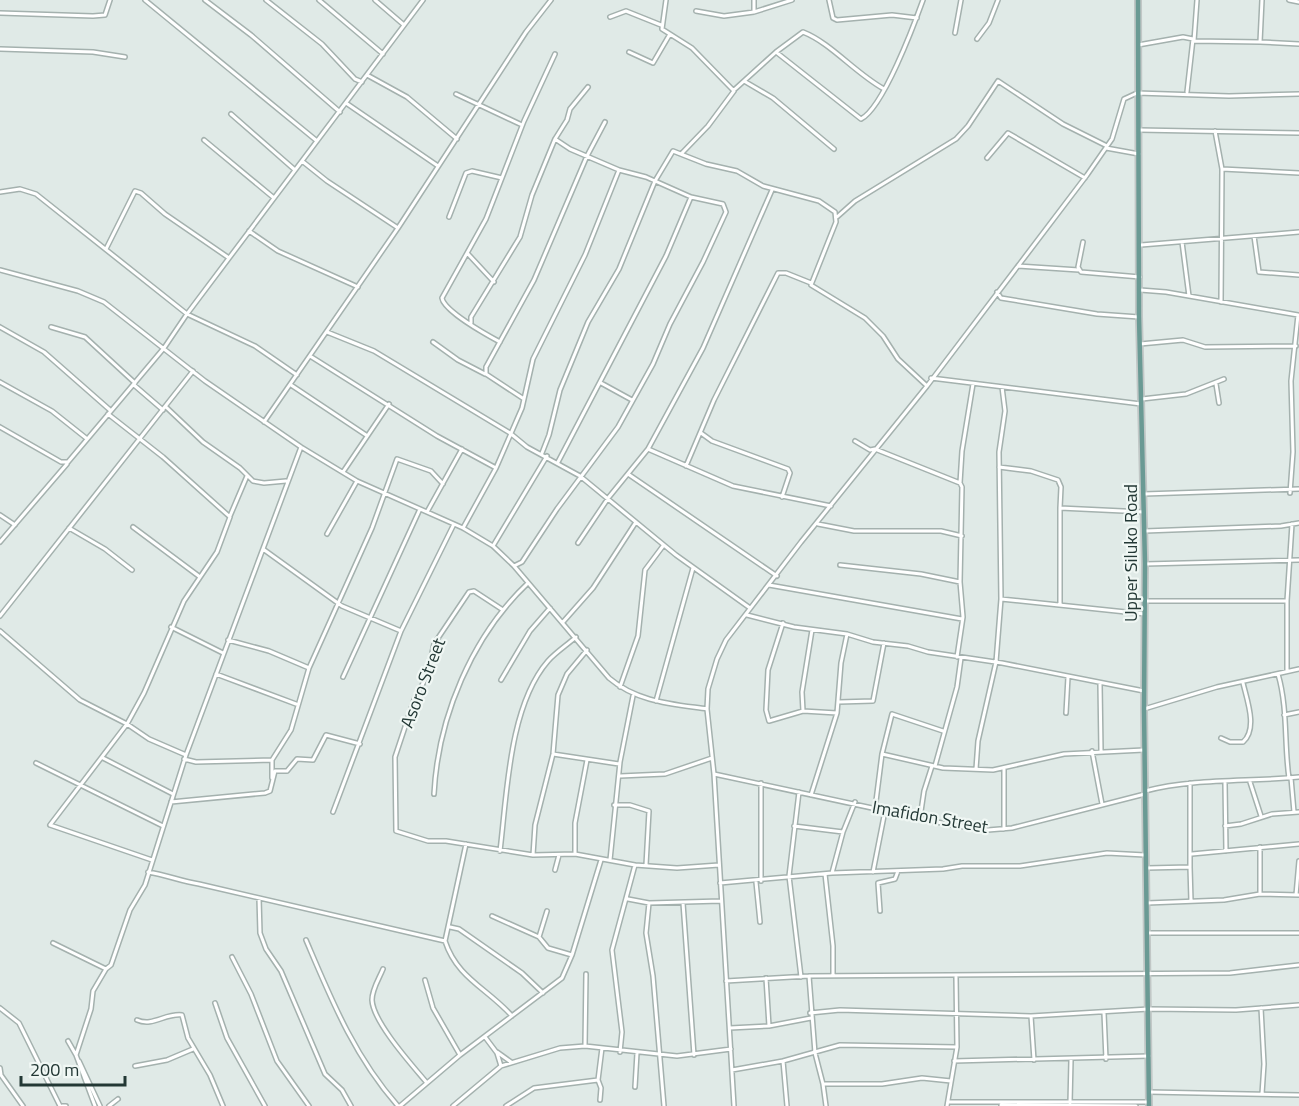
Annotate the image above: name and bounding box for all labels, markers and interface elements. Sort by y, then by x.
street label: Upper Siluko Road [1117,484,1144,622]
street label: Asoro Street [393,633,452,732]
street label: Imafidon Street [870,793,991,840]
scale bar [21,1049,124,1087]
text: 200 m [30,1056,79,1083]

